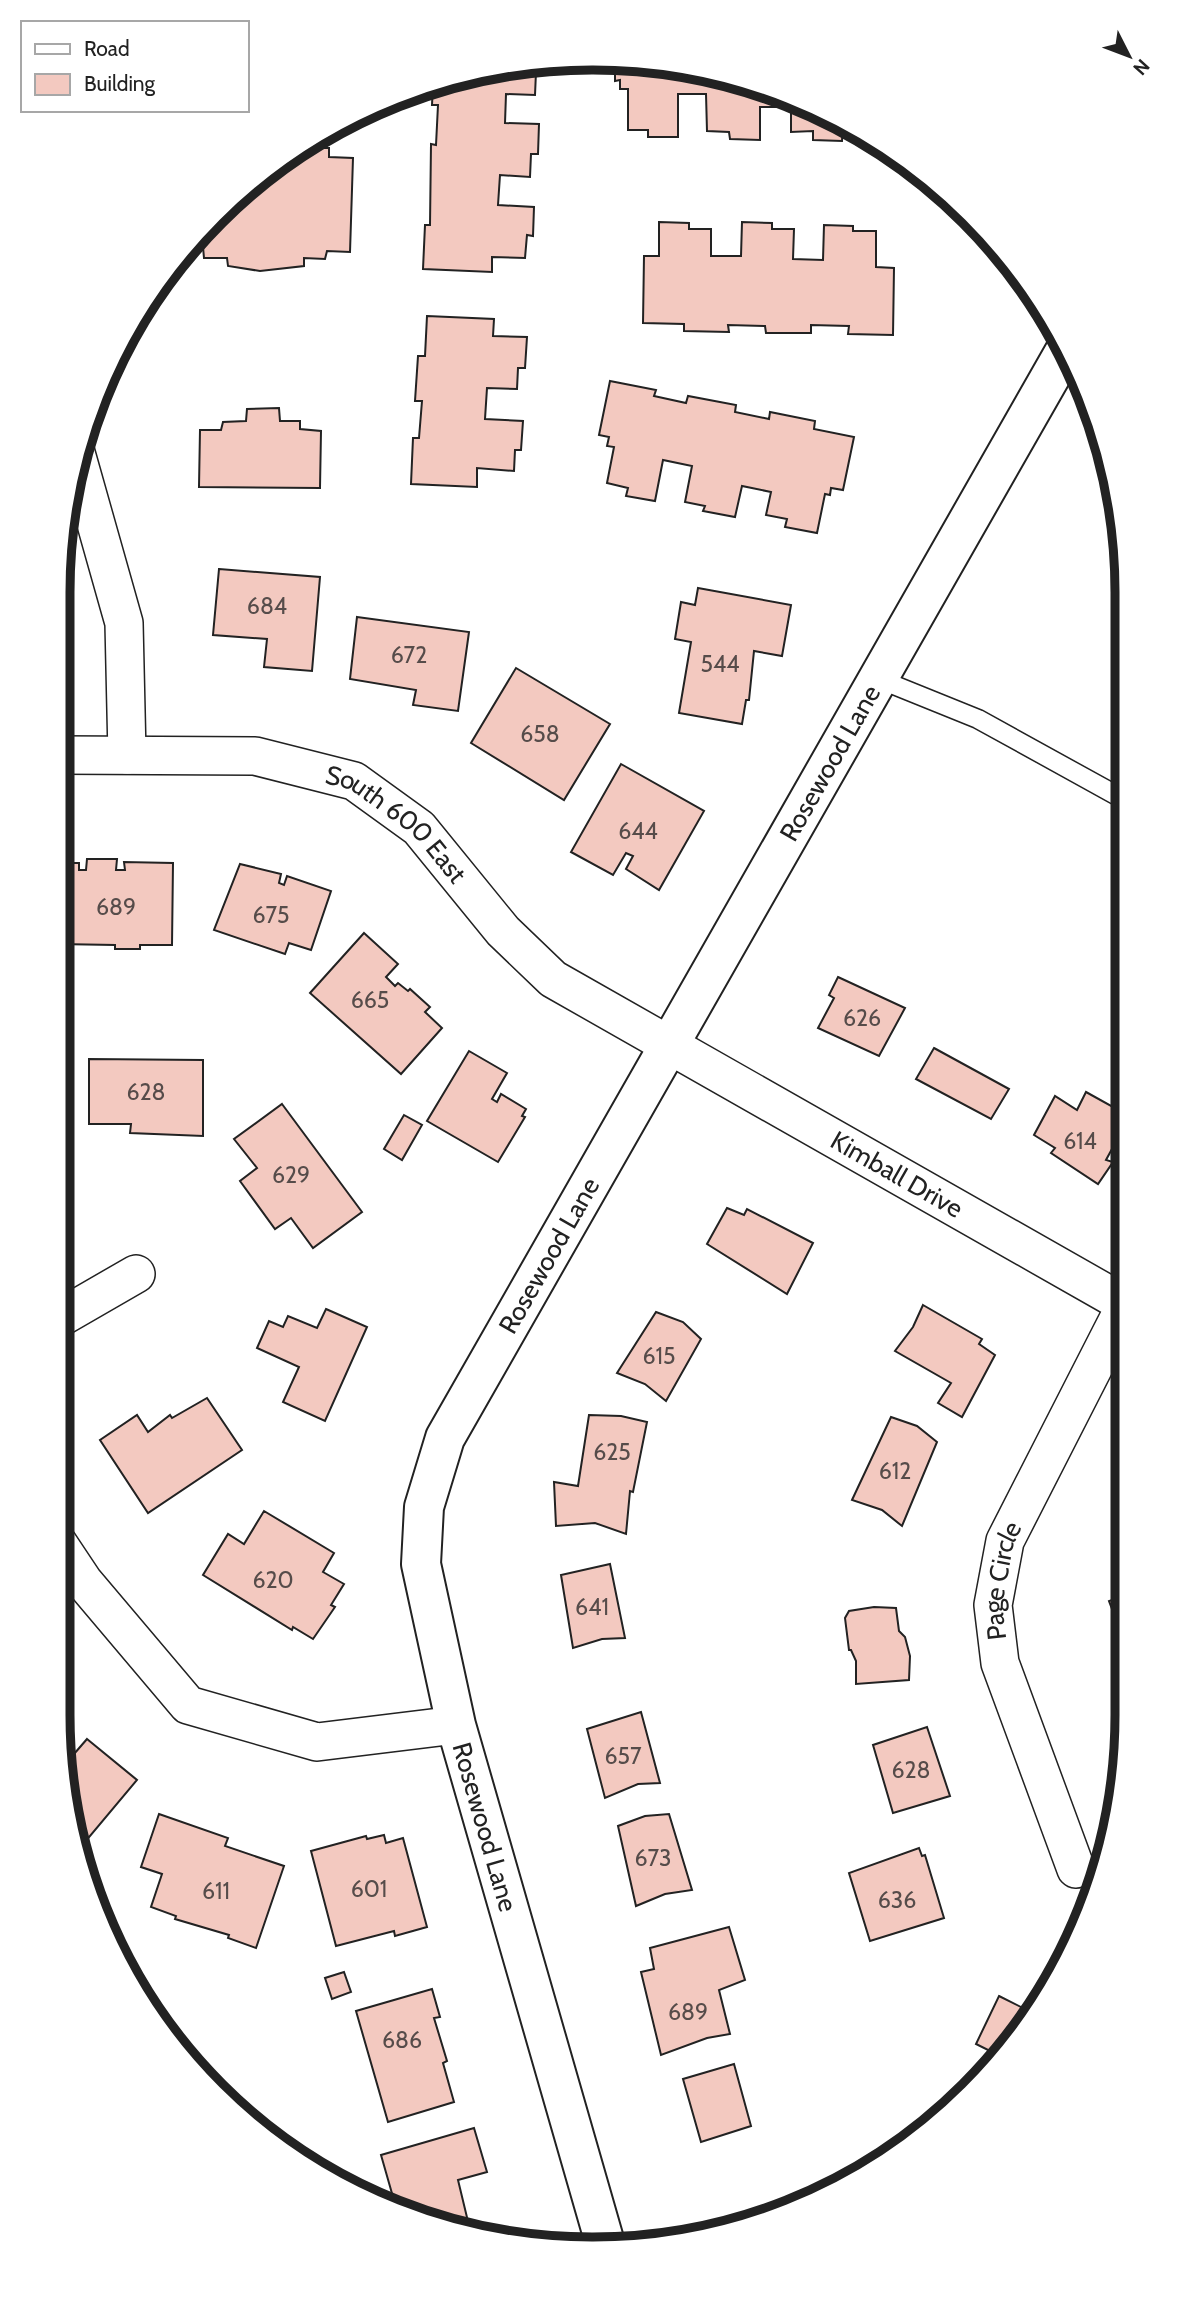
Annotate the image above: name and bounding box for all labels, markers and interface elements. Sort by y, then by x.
legend [21,21,248,112]
north arrow [1094,21,1164,91]
text: Road [84,36,130,61]
text: N [1128,54,1154,80]
text: Building [84,71,156,96]
house number: 684 [247,592,287,620]
house number: 672 [391,641,427,669]
house number: 544 [700,650,740,678]
street label: Rosewood Lane [773,679,887,847]
house number: 658 [520,720,560,748]
street label: South 600 East [322,758,473,890]
house number: 644 [618,817,658,845]
house number: 689 [96,893,136,921]
house number: 675 [253,901,289,929]
house number: 665 [351,986,389,1014]
house number: 626 [843,1004,881,1032]
house number: 628 [126,1078,166,1106]
street label: Kimball Drive [825,1124,969,1225]
house number: 614 [1063,1127,1097,1155]
house number: 629 [272,1161,310,1189]
street label: Rosewood Lane [492,1172,606,1339]
house number: 615 [643,1342,675,1370]
house number: 625 [593,1438,631,1466]
house number: 612 [879,1457,911,1485]
street label: Page Circle [976,1516,1028,1642]
house number: 620 [252,1566,294,1594]
house number: 641 [575,1593,609,1621]
street label: Rosewood Lane [446,1739,524,1915]
house number: 657 [604,1742,642,1770]
house number: 628 [891,1756,931,1784]
house number: 673 [635,1844,671,1872]
house number: 601 [351,1875,387,1903]
house number: 611 [202,1877,230,1905]
house number: 636 [878,1886,916,1914]
house number: 689 [668,1998,708,2026]
house number: 686 [382,2026,422,2054]

